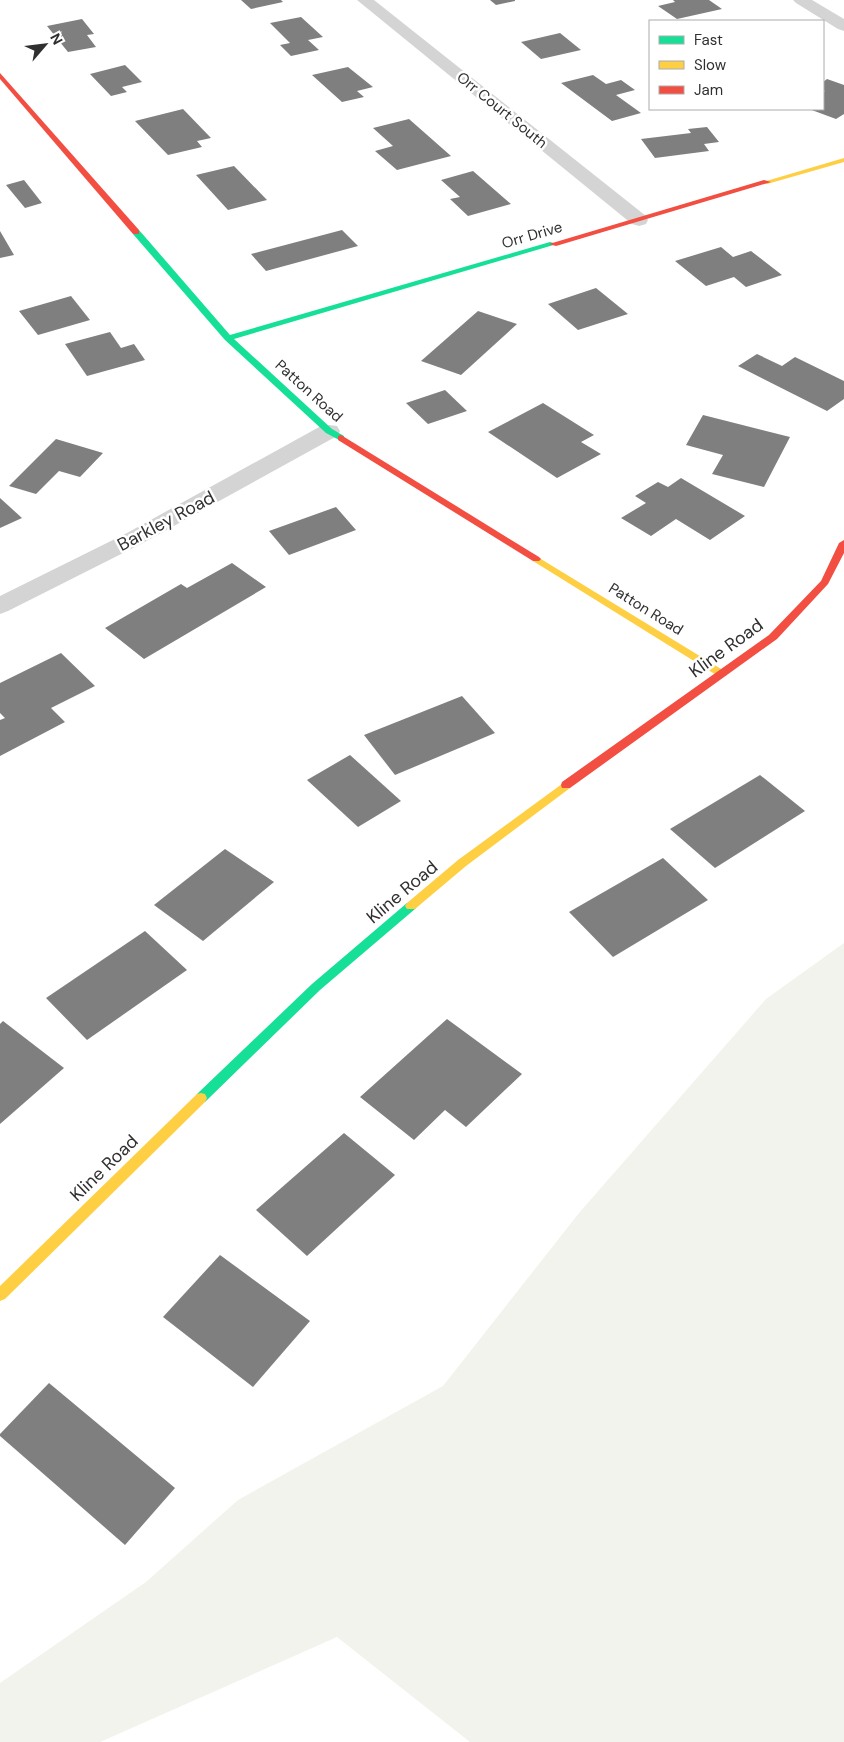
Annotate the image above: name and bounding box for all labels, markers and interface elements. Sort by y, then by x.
north arrow [20,20,70,70]
legend [649,20,824,110]
text: N [46,30,67,48]
text: Fast [694,30,723,50]
text: Slow [694,55,727,75]
street label: Orr Court South [453,67,551,153]
text: Jam [694,80,723,100]
street label: Orr Drive [499,217,565,253]
street label: Patton Road [271,355,347,427]
street label: Barkley Road [113,485,219,557]
street label: Patton Road [605,578,687,640]
street label: Kline Road [684,613,768,683]
street label: Kline Road [361,855,443,929]
street label: Kline Road [65,1129,143,1207]

